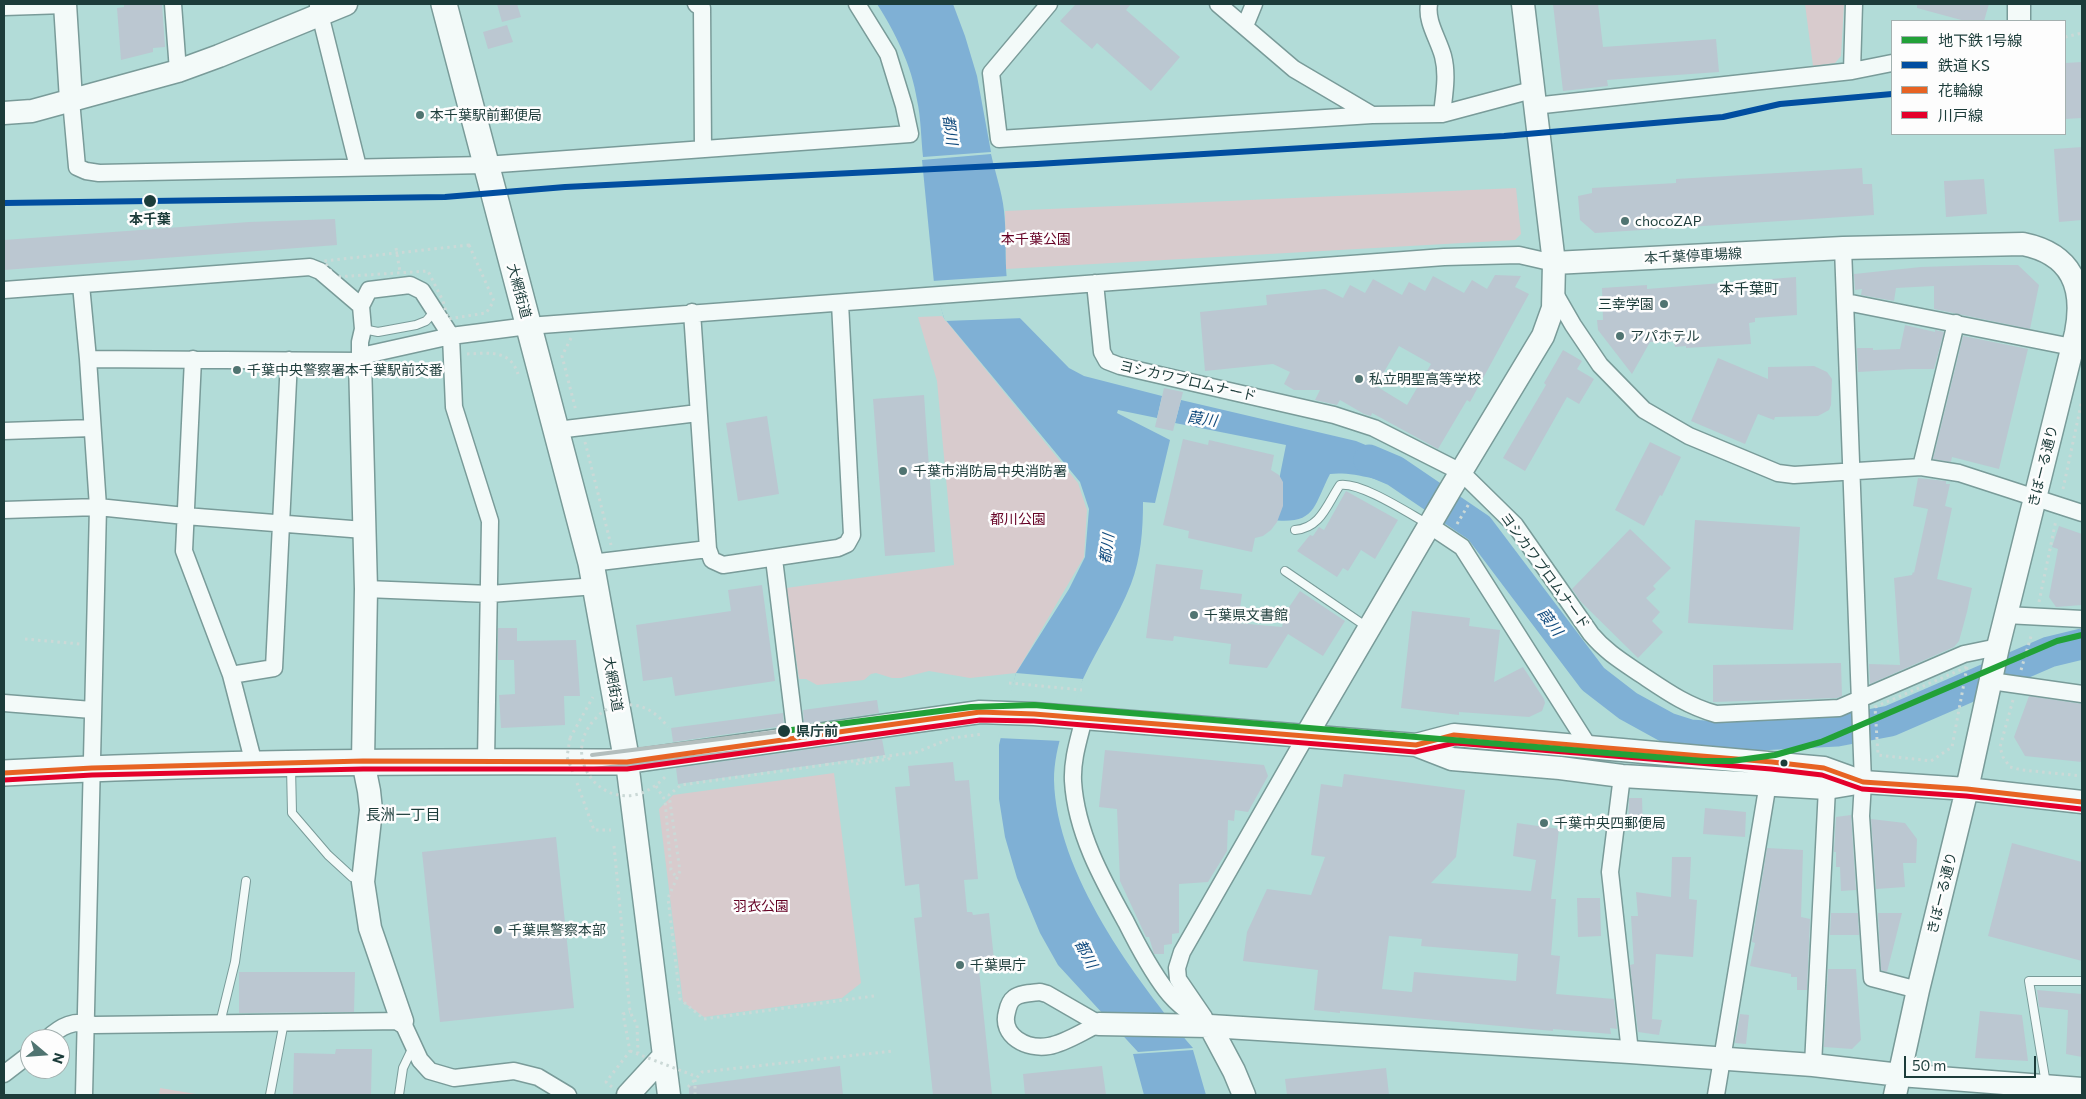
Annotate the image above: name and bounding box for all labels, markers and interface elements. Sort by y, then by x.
legend [1891,20,2066,135]
text: 地下鉄 1号線 [1938,31,2022,49]
text: 鉄道 KS [1938,56,1990,74]
text: 花輪線 [1938,81,1983,99]
text: 川戸線 [1938,106,1983,124]
place label: 本千葉駅前郵便局 [430,107,542,123]
marker: 本千葉駅前郵便局 [414,109,426,121]
water label: 都川 [939,114,961,146]
marker: 本千葉 [142,193,158,209]
place label: 本千葉 [129,211,171,227]
place label: chocoZAP [1635,213,1701,229]
marker: chocoZAP [1619,215,1631,227]
park label: 本千葉公園 [1001,231,1071,247]
street label: 本千葉停車場線 [1644,245,1742,267]
street label: 大網街道 [504,262,534,320]
district label: 本千葉町 [1719,280,1779,298]
place label: 三幸学園 [1598,296,1654,312]
marker: 三幸学園 [1658,298,1670,310]
place label: アパホテル [1630,328,1700,344]
marker: アパホテル [1614,330,1626,342]
street label: ヨシカワプロムナード [1118,357,1258,405]
place label: 千葉中央警察署本千葉駅前交番 [247,362,443,378]
marker: 千葉中央警察署本千葉駅前交番 [231,364,243,376]
place label: 私立明聖高等学校 [1369,371,1481,387]
marker: 私立明聖高等学校 [1353,373,1365,385]
water label: 葭川 [1186,408,1218,430]
street label: きぼーる通り [2025,423,2061,509]
place label: 千葉市消防局中央消防署 [913,463,1067,479]
marker: 千葉市消防局中央消防署 [897,465,909,477]
street label: ヨシカワプロムナード [1497,509,1593,633]
park label: 都川公園 [990,511,1046,527]
water label: 都川 [1096,533,1118,565]
water label: 葭川 [1534,605,1566,639]
place label: 千葉県文書館 [1204,607,1288,623]
marker: 千葉県文書館 [1188,609,1200,621]
street label: 大網街道 [600,655,626,713]
marker: 県庁前 [776,723,792,739]
place label: 県庁前 [796,723,838,739]
unlabelled marker [1779,758,1789,768]
district label: 長洲一丁目 [366,806,440,824]
place label: 千葉中央四郵便局 [1554,815,1666,831]
marker: 千葉中央四郵便局 [1538,817,1550,829]
street label: きぼーる通り [1924,850,1960,936]
park label: 羽衣公園 [733,898,789,914]
place label: 千葉県警察本部 [508,922,606,938]
marker: 千葉県警察本部 [492,924,504,936]
water label: 都川 [1071,937,1101,971]
place label: 千葉県庁 [970,957,1026,973]
marker: 千葉県庁 [954,959,966,971]
north arrow [20,1029,70,1079]
scale bar [1906,1046,2038,1078]
text: N [49,1051,68,1066]
text: 50 m [1912,1056,1946,1074]

